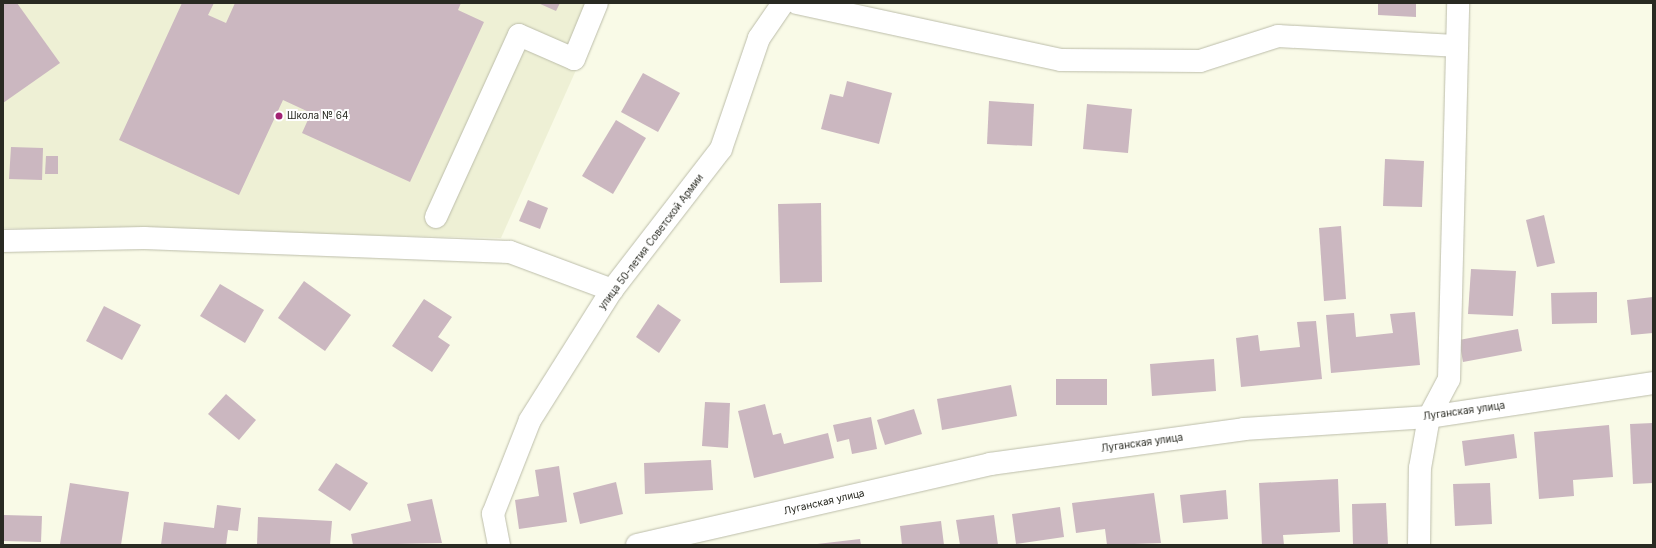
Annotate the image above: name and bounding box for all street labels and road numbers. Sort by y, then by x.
street label: улица 50-летия Советской Армии [596,172,706,312]
street label: Луганская улица [1422,399,1506,423]
street label: Луганская улица [1100,431,1184,455]
street label: Луганская улица [782,487,866,517]

